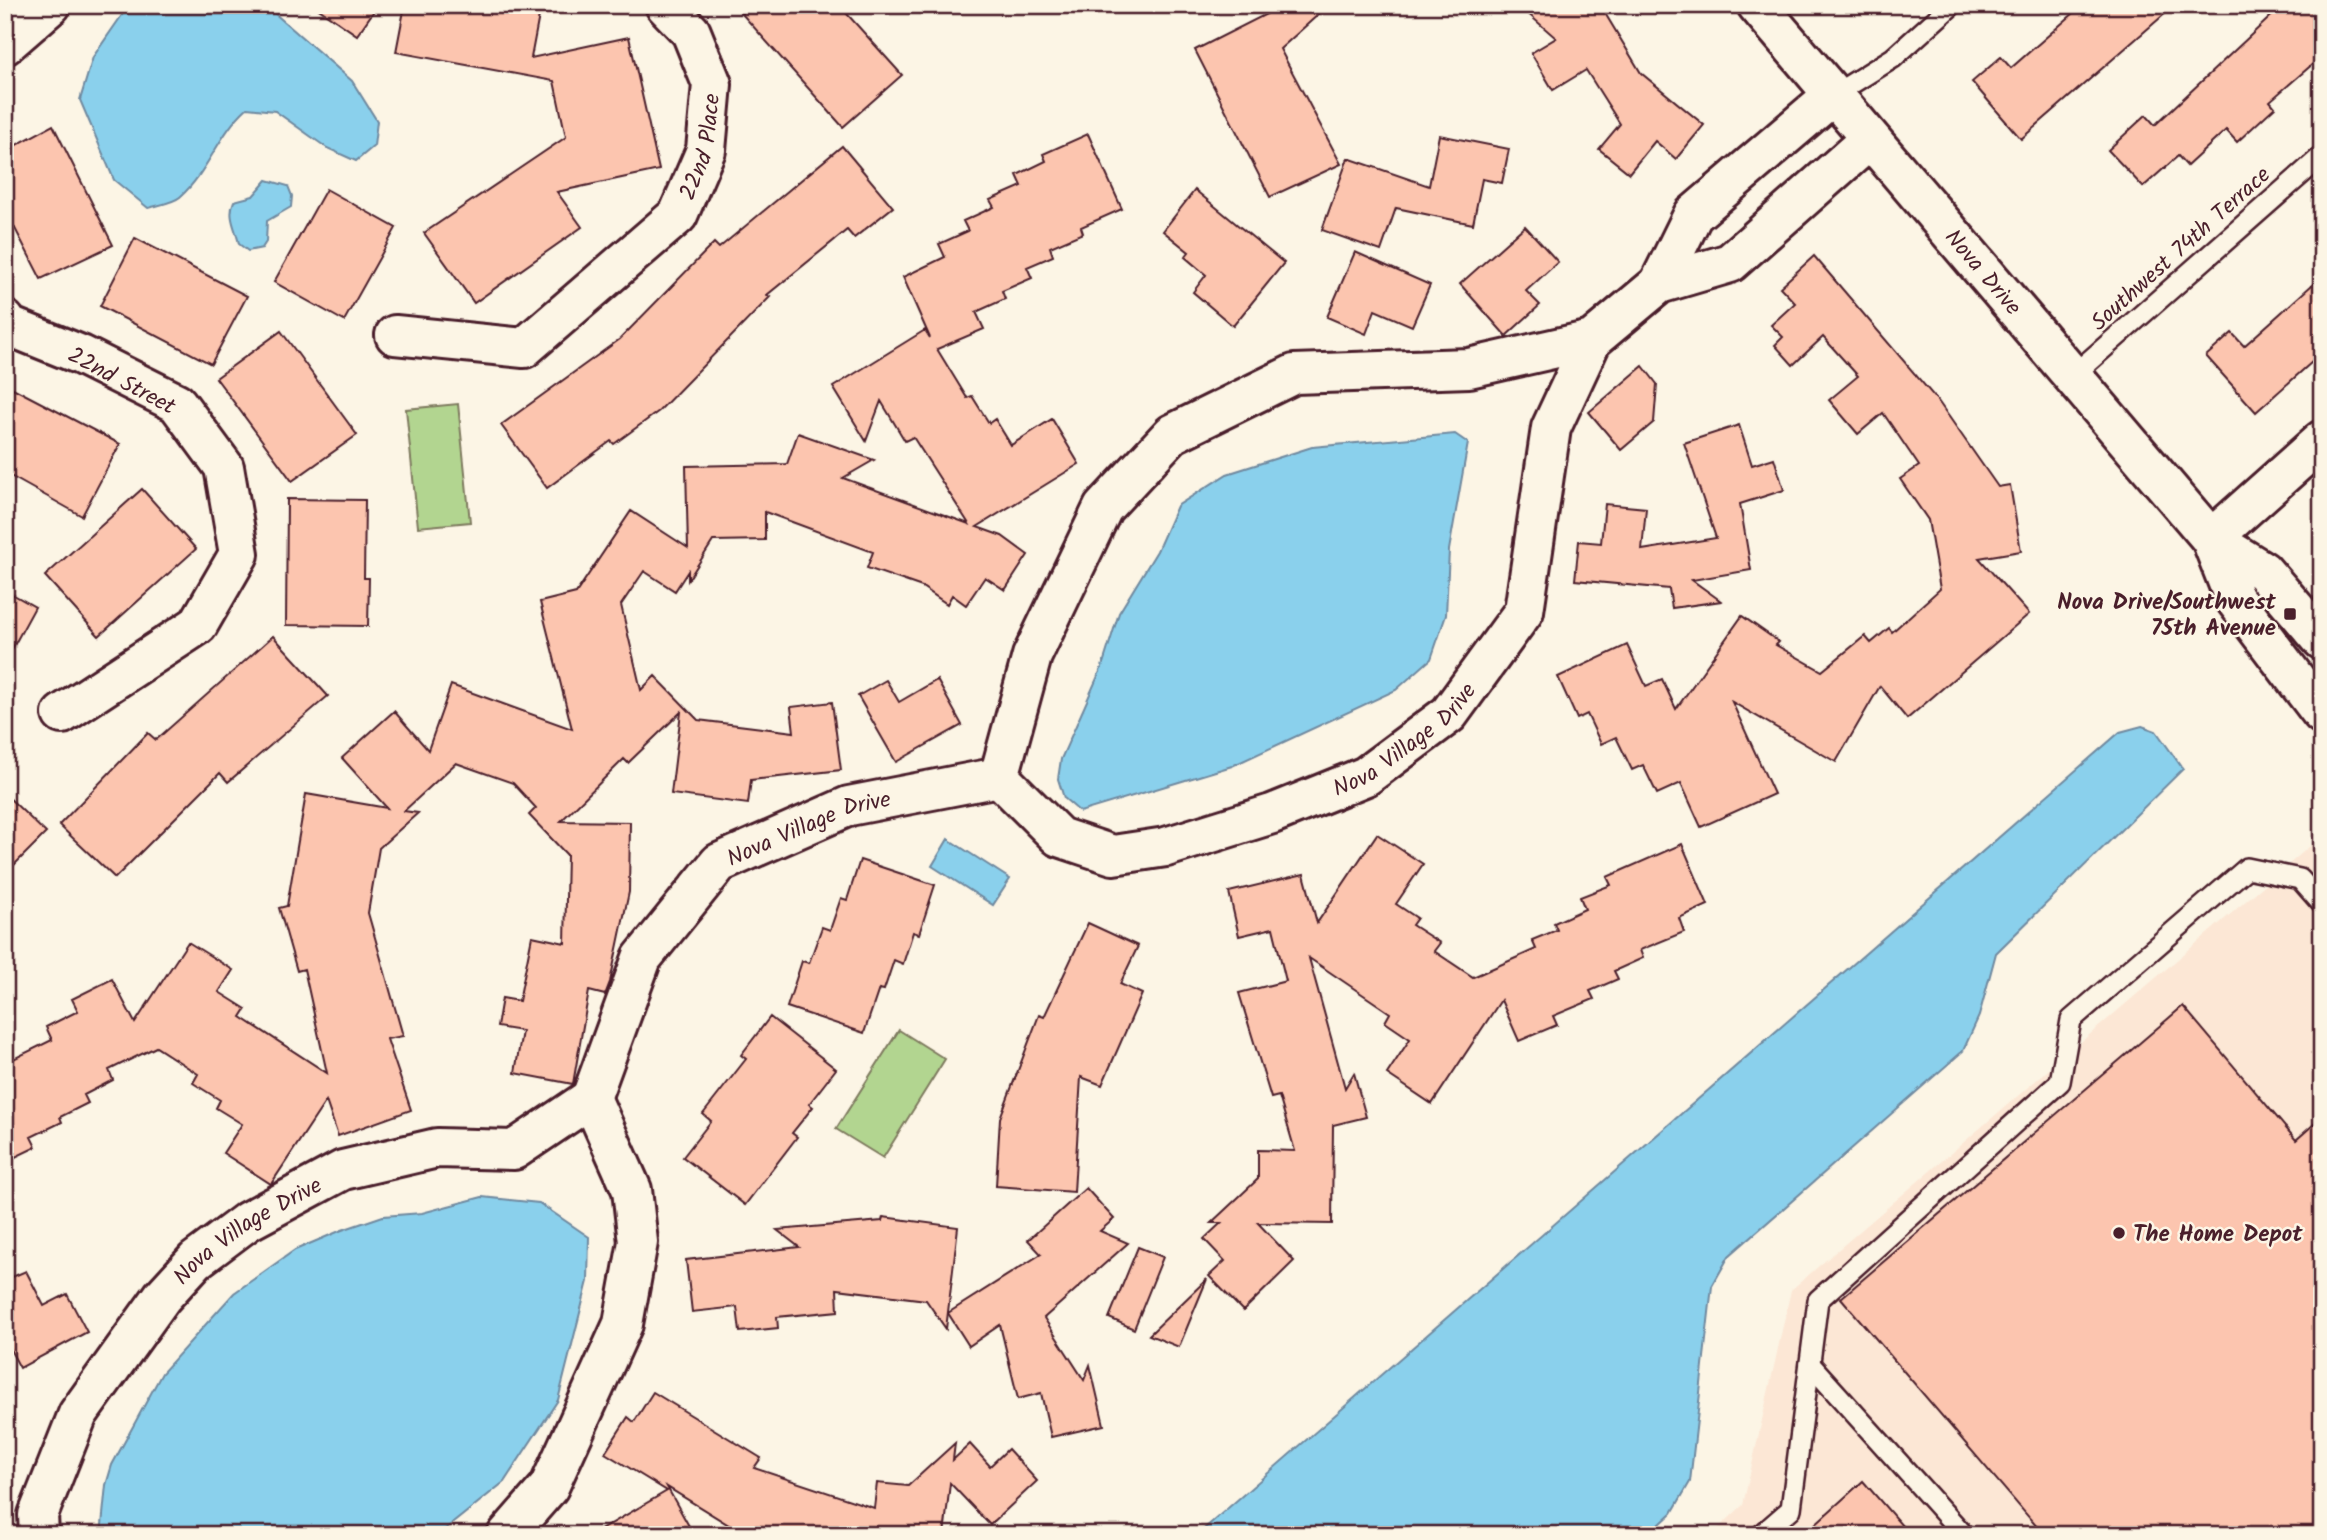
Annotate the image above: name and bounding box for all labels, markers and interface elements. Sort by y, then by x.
street label: 22nd Place [671,92,731,206]
street label: Southwest 74th Terrace [2083,159,2279,340]
street label: Nova Drive [1935,222,2030,324]
street label: 22nd Street [61,338,183,426]
place label: Nova Drive/Southwest 75th Avenue [2057,585,2277,647]
marker: Nova Drive/Southwest 75th Avenue [2282,606,2298,622]
street label: Nova Village Drive [1328,676,1486,808]
street label: Nova Village Drive [721,782,894,877]
street label: Nova Village Drive [165,1169,329,1294]
place label: The Home Depot [2133,1217,2303,1253]
marker: The Home Depot [2111,1225,2127,1241]

